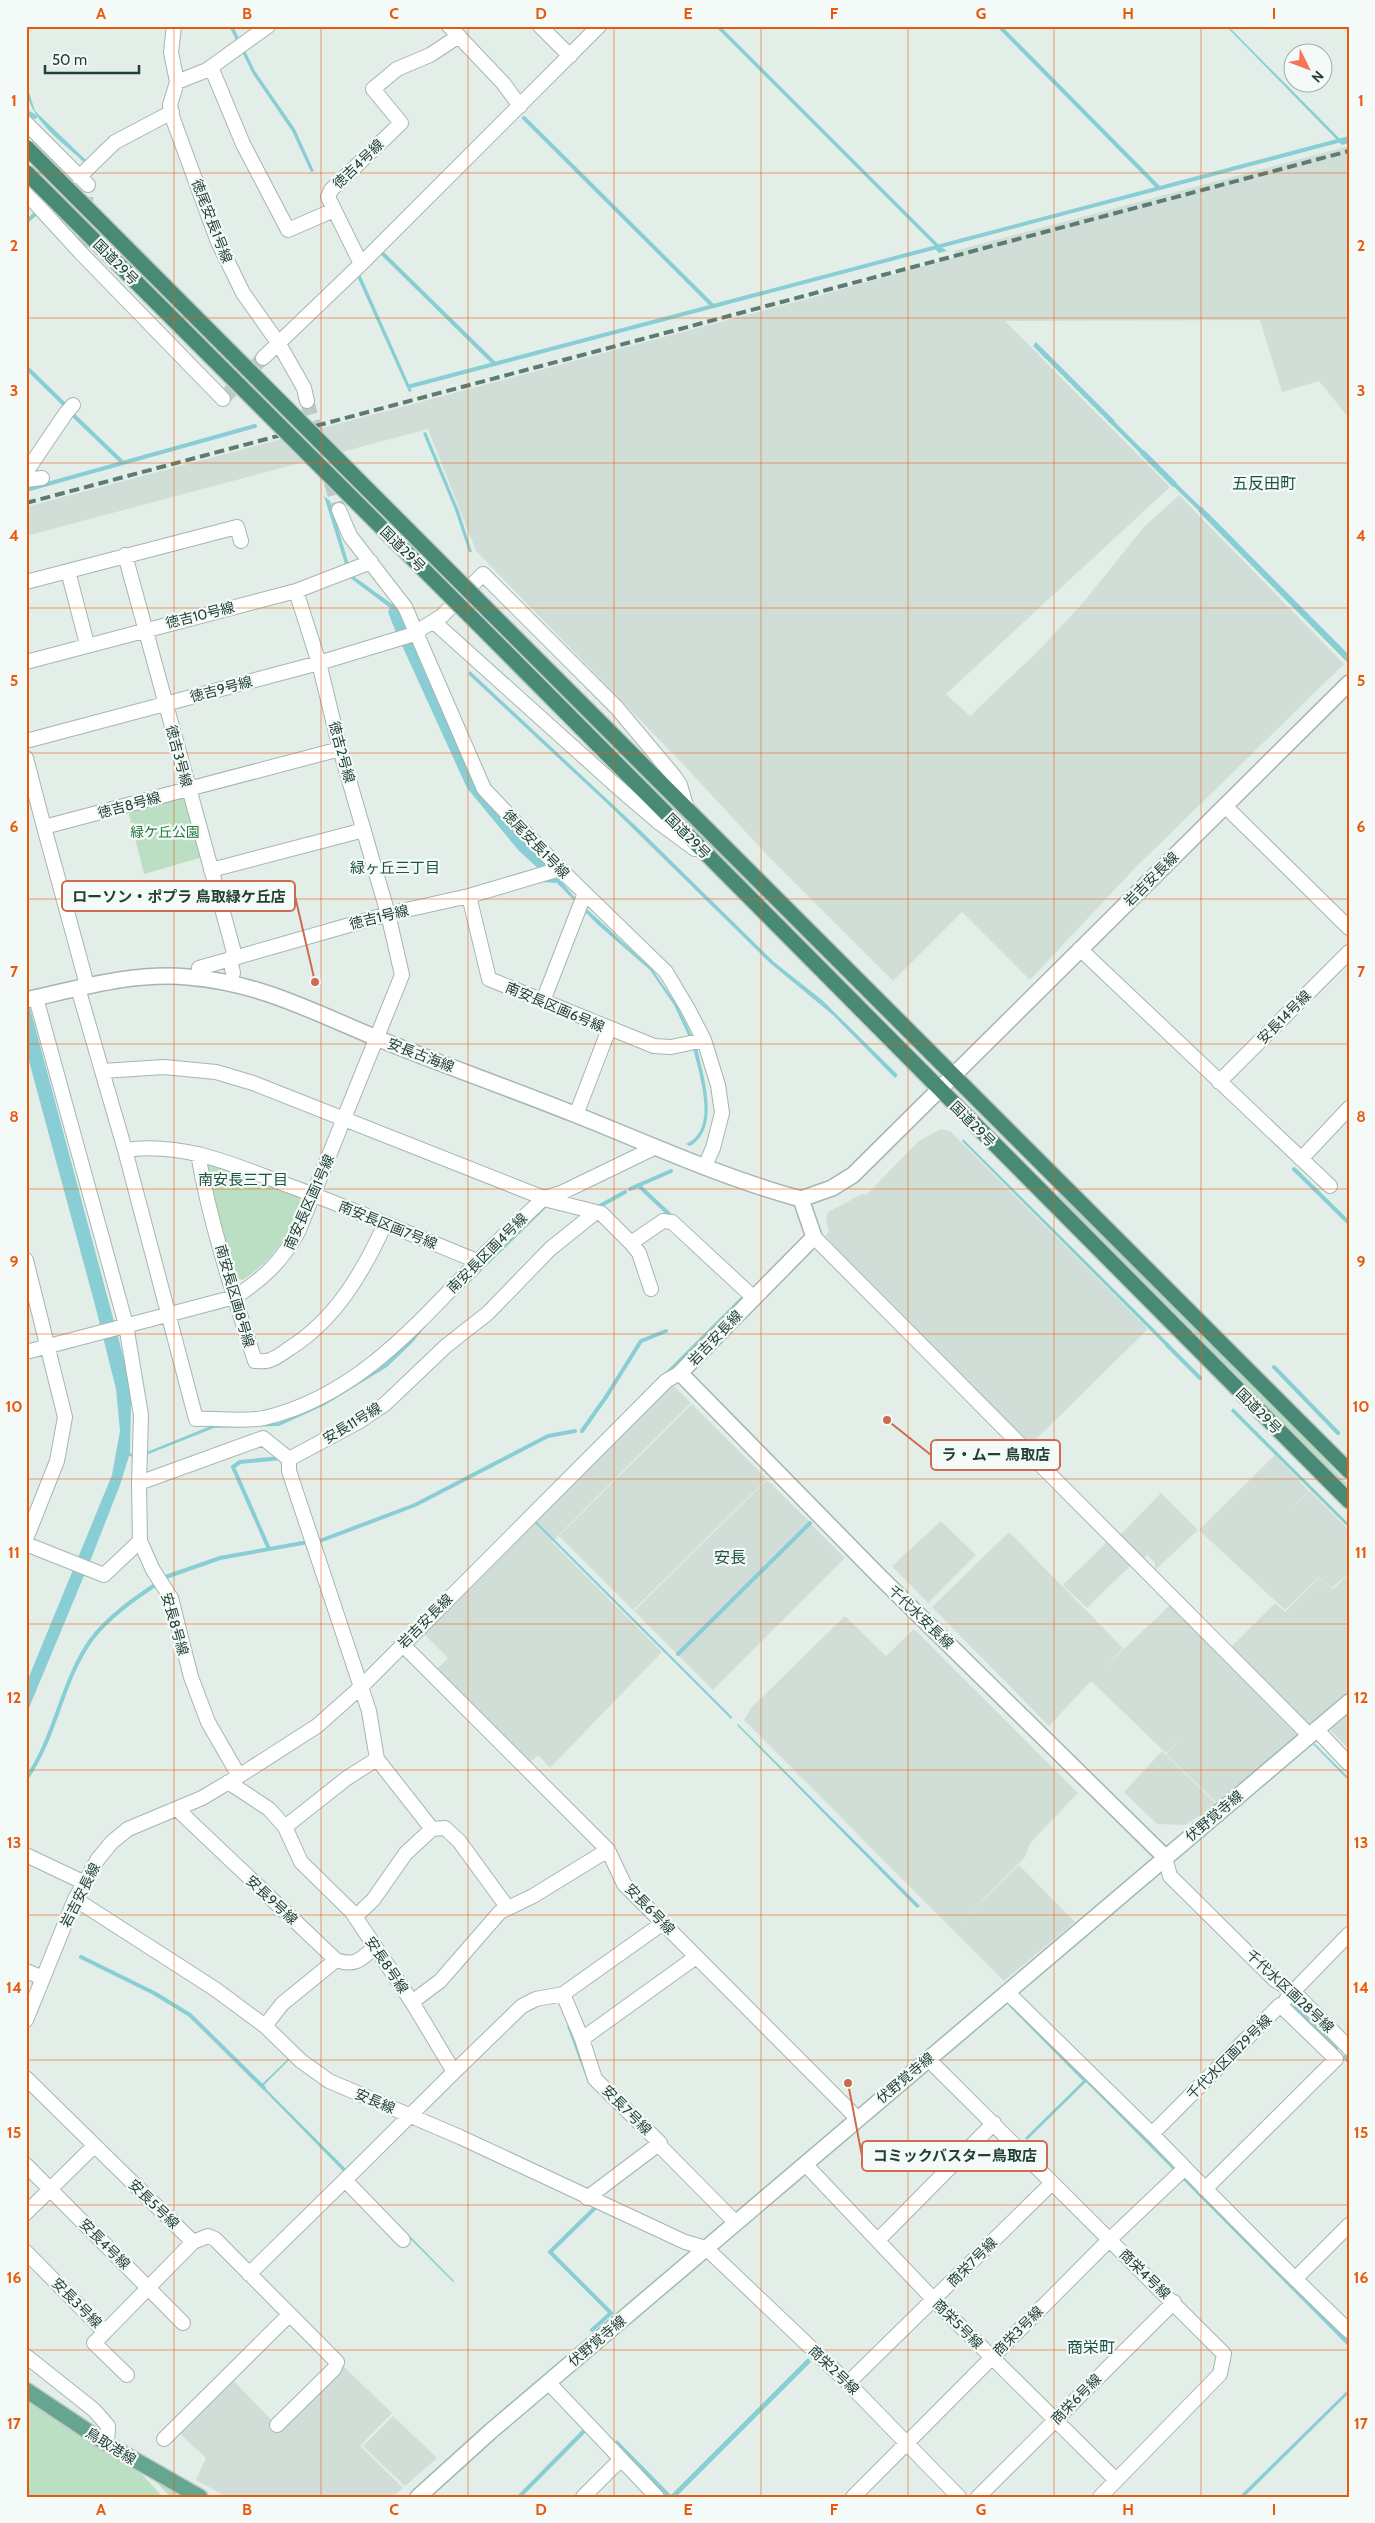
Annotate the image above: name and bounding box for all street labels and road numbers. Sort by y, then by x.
street label: 徳吉4号線 [329,135,387,193]
street label: 徳尾安長1号線 [188,176,236,266]
street label: 国道29号 [89,235,143,289]
street label: 国道29号 [376,522,430,576]
street label: 徳吉10号線 [164,598,236,632]
street label: 徳吉9号線 [188,672,254,706]
street label: 徳吉2号線 [325,719,359,785]
street label: 徳吉3号線 [162,723,196,789]
street label: 徳吉8号線 [96,788,162,822]
street label: 徳尾安長1号線 [499,806,573,882]
street label: 国道29号 [661,809,715,863]
street label: 岩吉安長線 [1120,848,1182,910]
street label: 徳吉1号線 [347,901,411,933]
street label: 南安長区画6号線 [503,978,607,1036]
street label: 安長14号線 [1253,986,1315,1048]
street label: 安長古海線 [385,1034,457,1076]
street label: 国道29号 [946,1097,1000,1151]
street label: 南安長区画1号線 [280,1151,338,1253]
street label: 南安長区画7号線 [336,1197,440,1253]
street label: 南安長区画4号線 [443,1209,531,1297]
street label: 南安長区画8号線 [212,1242,258,1350]
street label: 岩吉安長線 [684,1307,746,1369]
street label: 国道29号 [1232,1384,1286,1438]
street label: 安長11号線 [319,1399,385,1447]
street label: 千代水安長線 [885,1581,957,1653]
street label: 岩吉安長線 [394,1590,456,1652]
street label: 安長8号線 [157,1591,193,1657]
street label: 伏野覚寺線 [1181,1787,1247,1845]
street label: 岩吉安長線 [56,1860,104,1930]
street label: 安長9号線 [242,1872,302,1928]
street label: 安長6号線 [621,1880,679,1938]
street label: 安長8号線 [362,1933,412,1997]
street label: 千代水区画28号線 [1242,1946,1338,2036]
street label: 千代水区画29号線 [1183,2011,1275,2103]
street label: 伏野覚寺線 [872,2049,938,2107]
street label: 安長7号線 [598,2081,656,2139]
street label: 安長線 [352,2085,398,2117]
street label: 安長5号線 [125,2175,183,2233]
street label: 安長4号線 [76,2215,134,2273]
street label: 商栄7号線 [943,2233,1001,2291]
street label: 商栄4号線 [1116,2245,1174,2303]
street label: 安長3号線 [48,2274,106,2332]
street label: 商栄5号線 [929,2295,987,2353]
street label: 商栄3号線 [989,2302,1047,2360]
street label: 伏野覚寺線 [564,2312,630,2370]
street label: 商栄2号線 [805,2342,863,2398]
street label: 商栄6号線 [1047,2370,1105,2428]
street label: 鳥取港線 [82,2424,140,2468]

